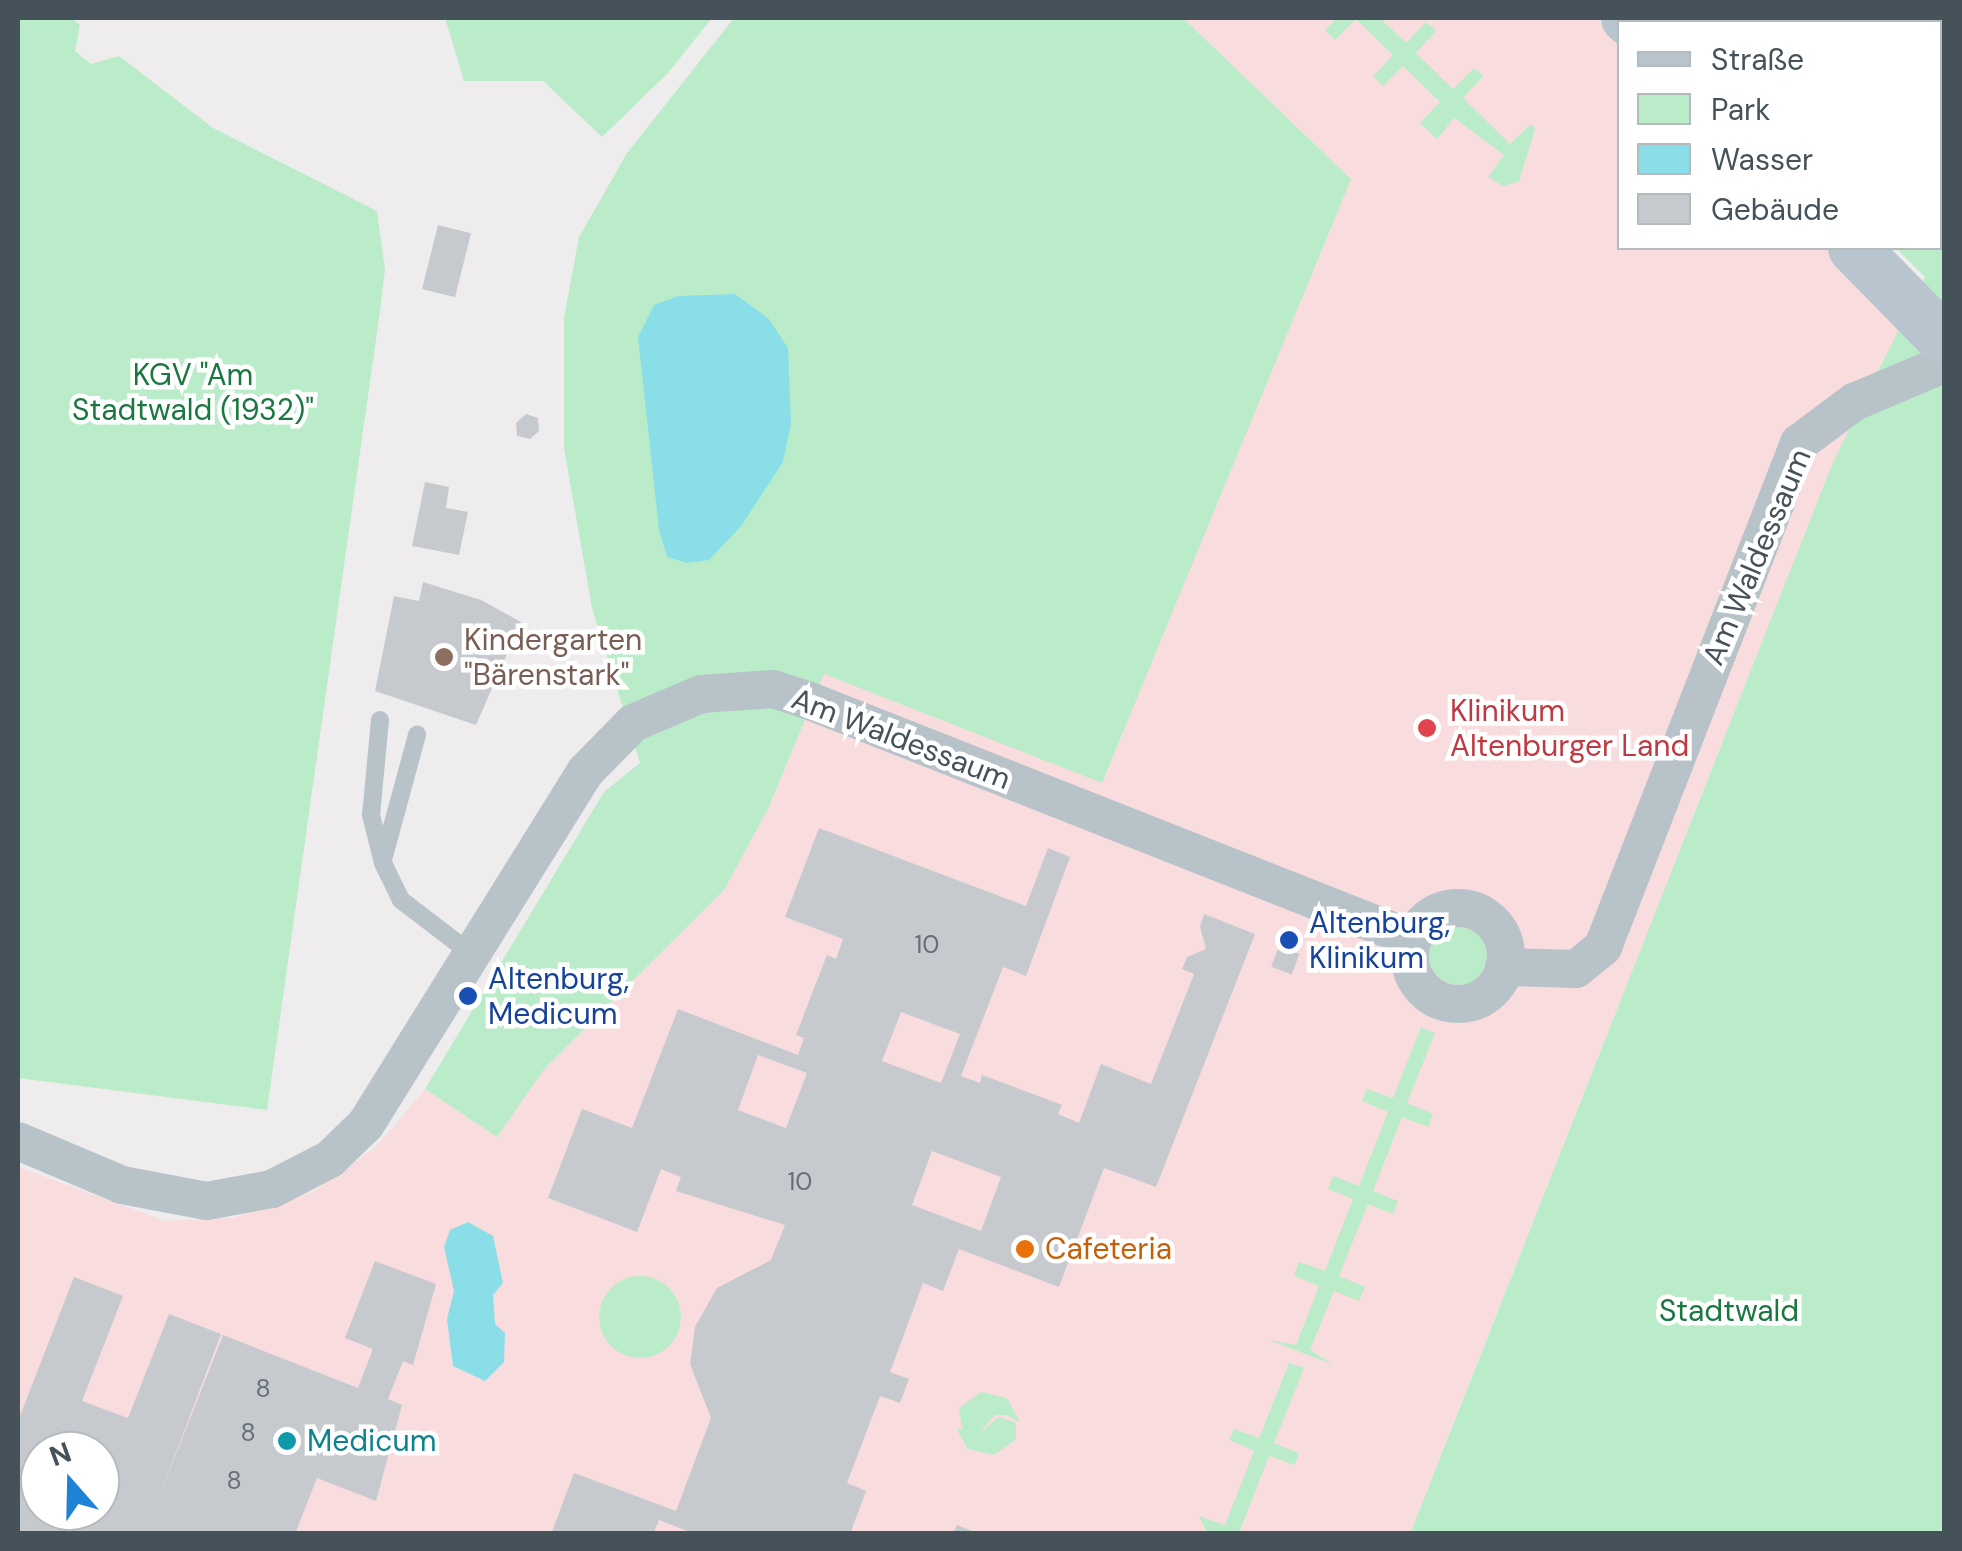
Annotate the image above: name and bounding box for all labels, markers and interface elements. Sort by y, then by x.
legend [1617,20,1942,250]
text: Straße [1711,40,1804,79]
text: Park [1711,90,1770,129]
text: Wasser [1711,140,1813,179]
text: Gebäude [1711,190,1839,229]
park label: KGV "Am Stadtwald (1932)" [72,357,314,428]
street label: Am Waldessaum [1695,443,1819,671]
place label: Kindergarten "Bärenstark" [464,622,642,692]
marker: Kindergarten "Bärenstark" [433,646,455,668]
street label: Am Waldessaum [787,681,1015,797]
place label: Klinikum Altenburger Land [1450,693,1689,764]
marker: Klinikum Altenburger Land [1414,715,1440,741]
place label: Altenburg, Klinikum [1309,905,1450,976]
marker: Altenburg, Klinikum [1278,929,1300,951]
house number: 10 [915,930,939,960]
place label: Altenburg, Medicum [488,961,629,1032]
marker: Altenburg, Medicum [457,985,479,1007]
house number: 10 [788,1167,812,1197]
place label: Cafeteria [1045,1231,1172,1267]
marker: Cafeteria [1014,1238,1036,1260]
park label: Stadtwald [1659,1293,1799,1329]
house number: 8 [255,1374,271,1404]
house number: 8 [240,1418,256,1448]
place label: Medicum [307,1423,436,1459]
marker: Medicum [276,1430,298,1452]
north arrow [20,1431,120,1531]
text: N [44,1433,76,1475]
house number: 8 [226,1466,242,1496]

